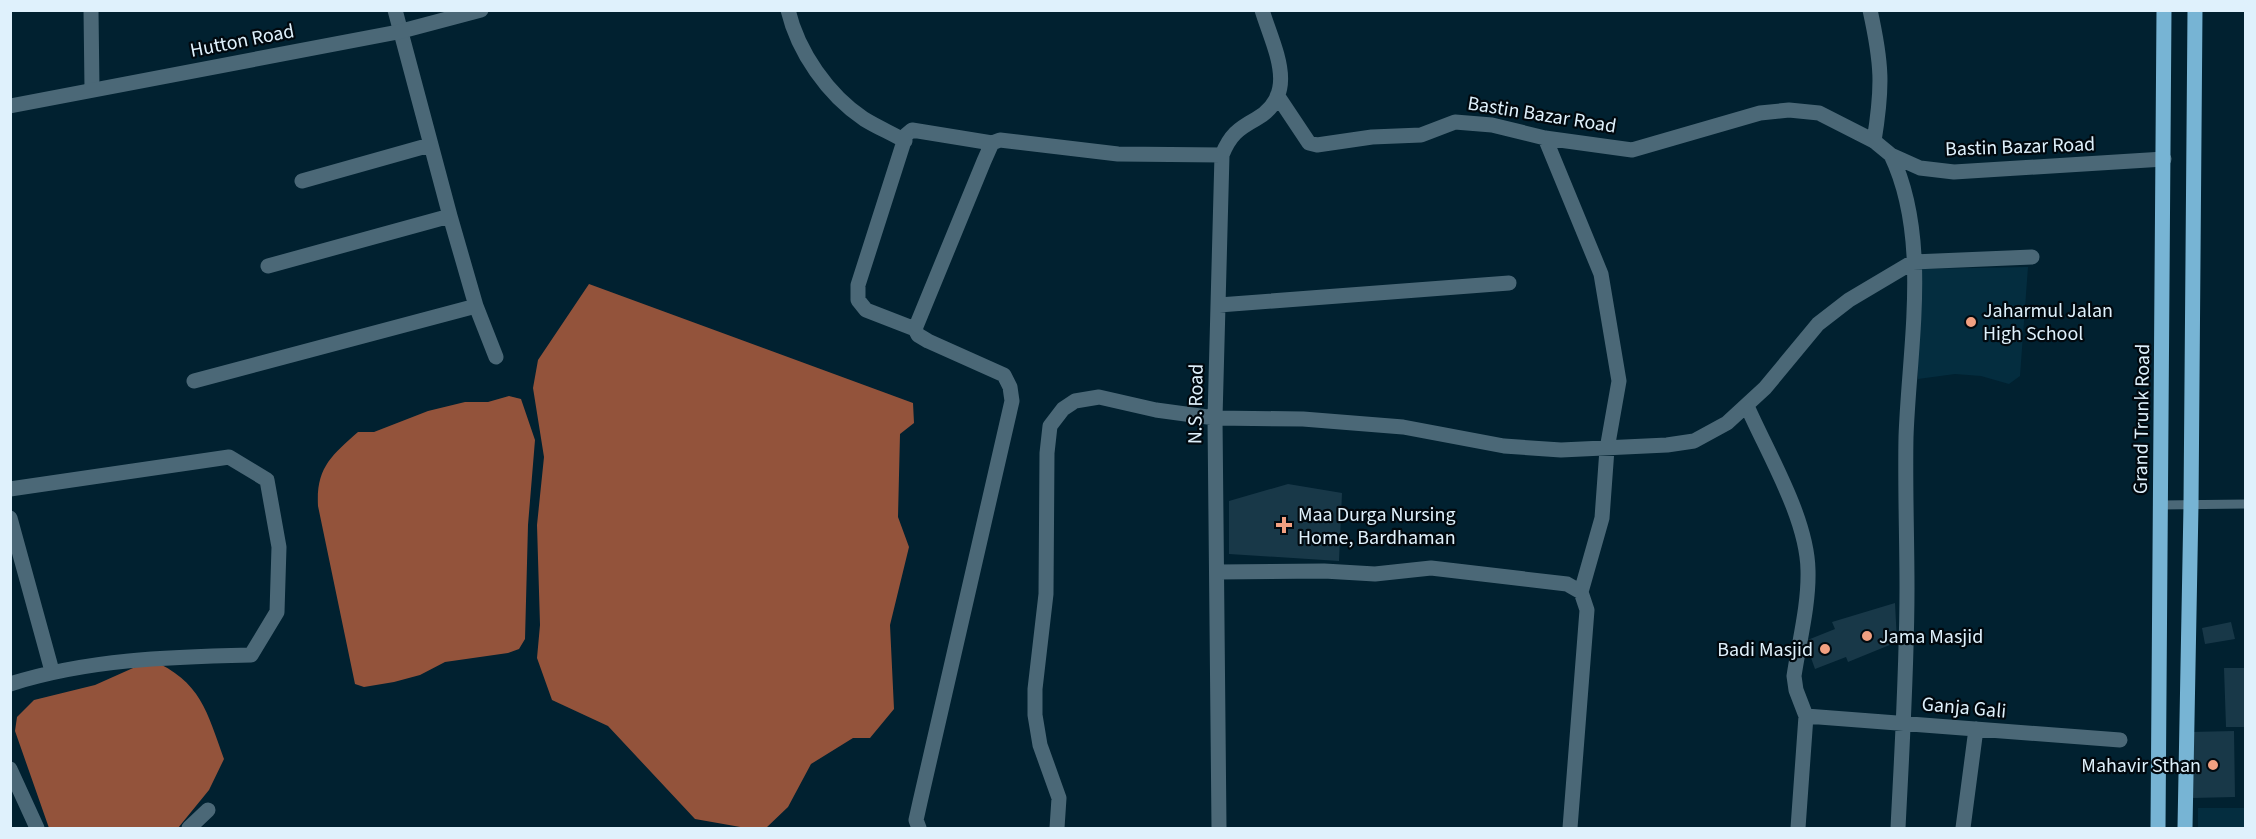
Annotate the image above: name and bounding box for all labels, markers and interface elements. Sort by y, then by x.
street label: Hutton Road [188,17,297,65]
street label: Bastin Bazar Road [1465,89,1618,141]
street label: Bastin Bazar Road [1944,130,2096,164]
place label: Jaharmul Jalan High School [1983,297,2113,348]
marker: Jaharmul Jalan High School [1964,315,1978,329]
street label: Grand Trunk Road [2127,344,2157,494]
street label: N.S. Road [1181,364,1211,445]
place label: Maa Durga Nursing Home, Bardhaman [1298,501,1456,552]
marker: Maa Durga Nursing Home, Bardhaman [1275,516,1293,534]
place label: Jama Masjid [1879,623,1983,651]
marker: Jama Masjid [1860,629,1874,643]
place label: Badi Masjid [1717,636,1813,664]
marker: Badi Masjid [1818,642,1832,656]
street label: Ganja Gali [1920,690,2007,726]
place label: Mahavir Sthan [2081,752,2201,780]
marker: Mahavir Sthan [2206,758,2220,772]

